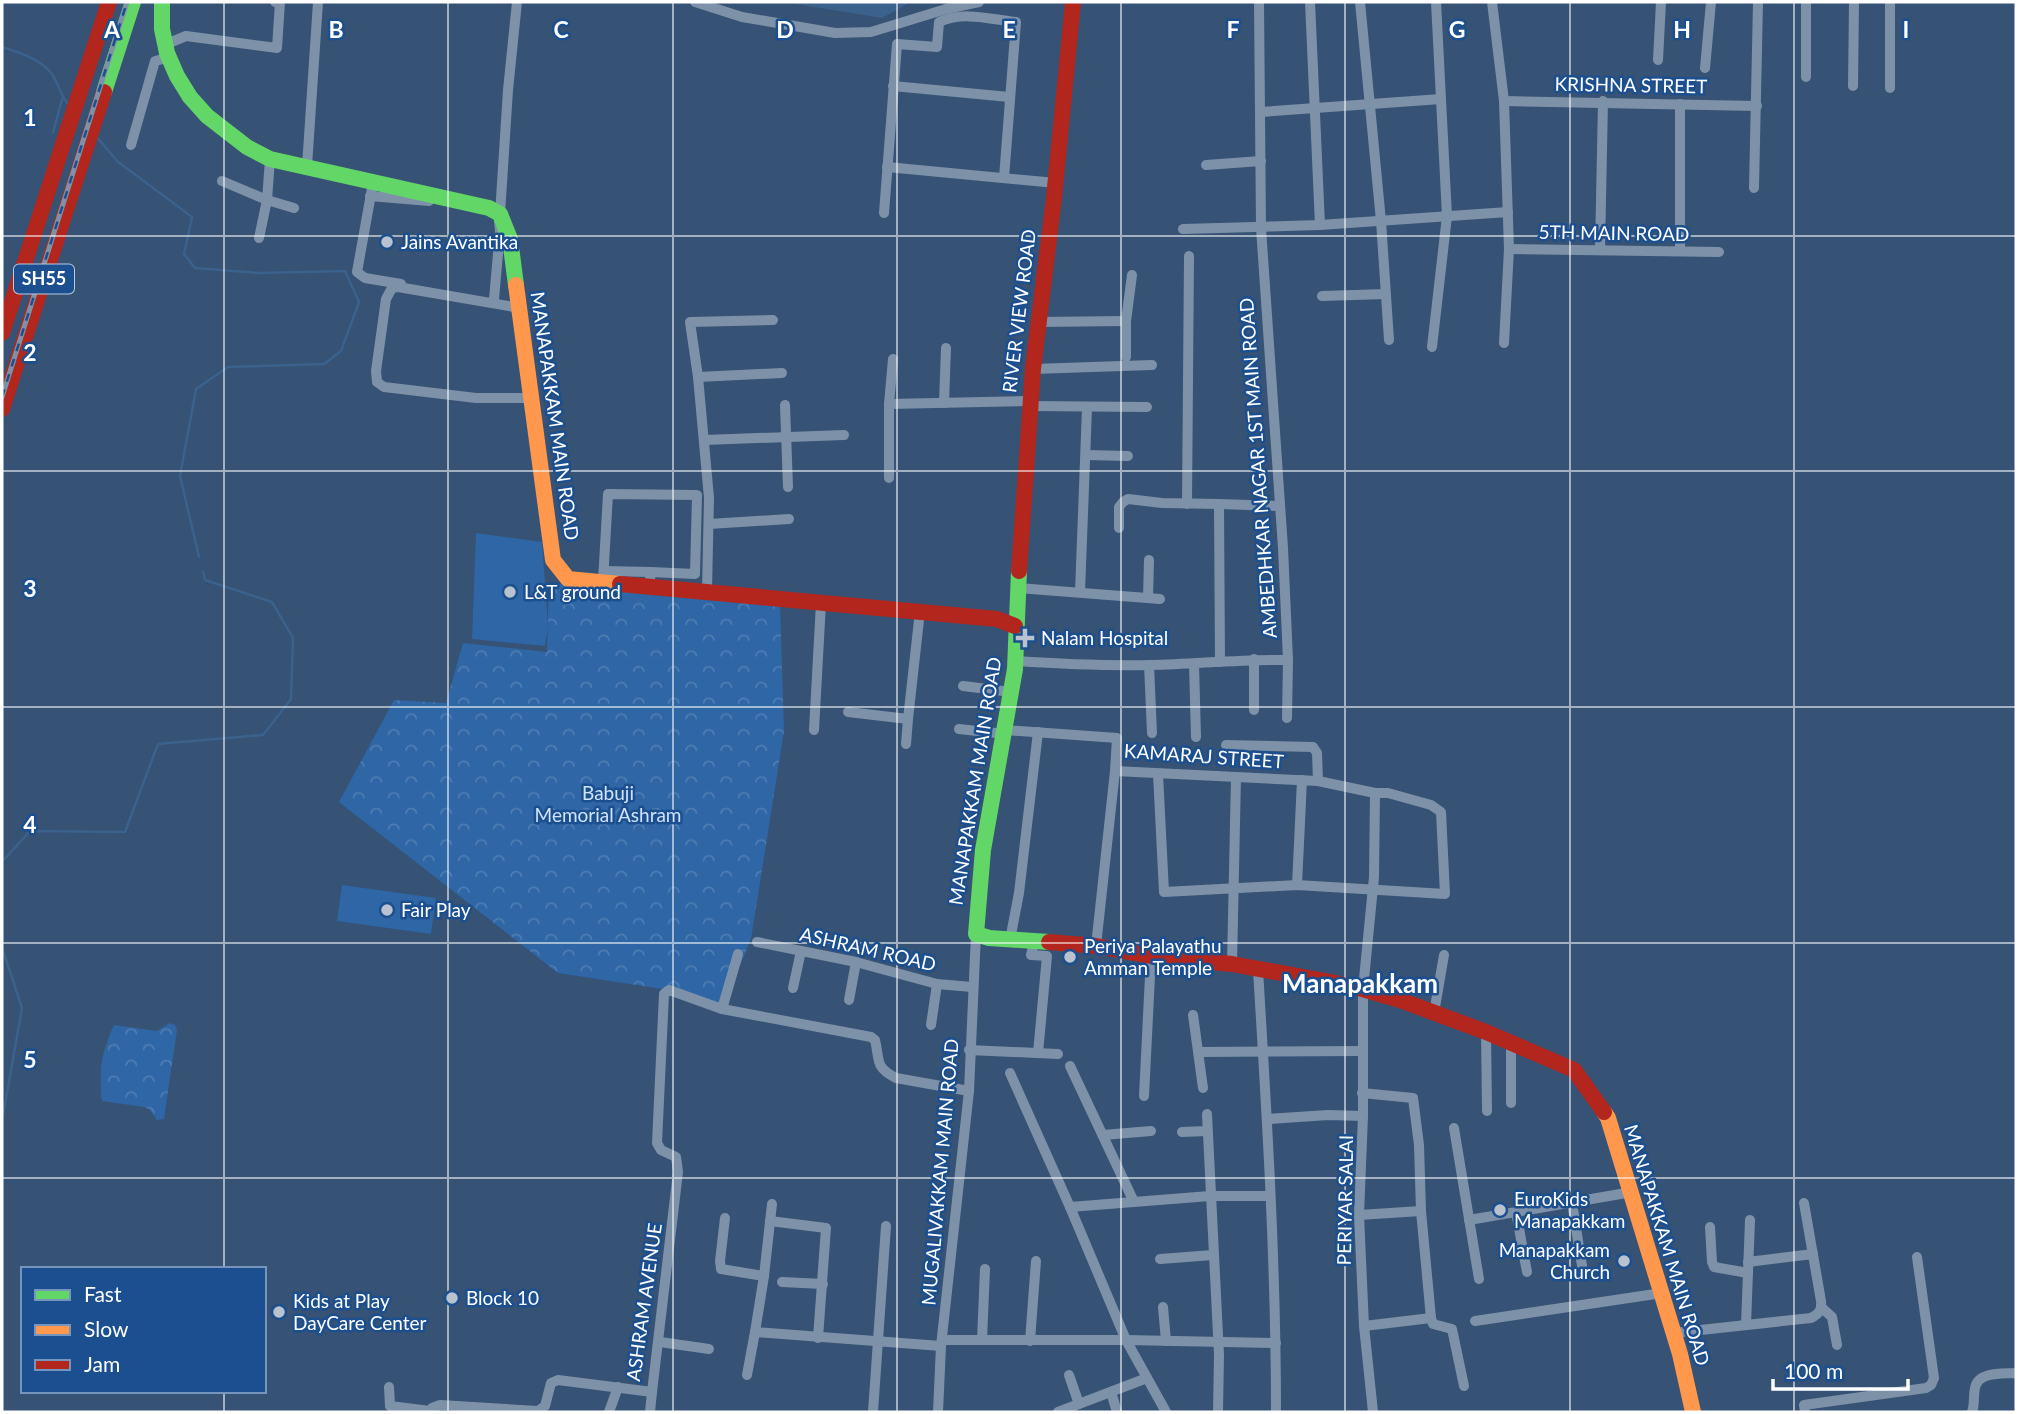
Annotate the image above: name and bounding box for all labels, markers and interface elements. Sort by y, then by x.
text: A [103,15,121,43]
text: B [328,15,344,43]
text: C [553,15,569,43]
text: D [776,15,794,43]
text: E [1002,15,1016,43]
text: F [1226,15,1240,43]
text: G [1449,15,1465,43]
text: H [1673,15,1691,43]
text: I [1903,15,1909,43]
street label: KRISHNA STREET [1554,72,1708,97]
text: 1 [23,103,37,131]
street label: 5TH MAIN ROAD [1538,220,1690,245]
street label: RIVER VIEW ROAD [997,228,1040,394]
place label: Jains Avantika [401,230,518,253]
marker: Jains Avantika [379,234,395,250]
road number: SH55 [14,264,74,293]
street label: MANAPAKKAM MAIN ROAD [527,290,584,542]
street label: AMBEDHKAR NAGAR 1ST MAIN ROAD [1234,297,1281,639]
text: 2 [23,338,37,366]
text: 3 [23,574,37,602]
place label: L&T ground [524,580,621,603]
marker: L&T ground [502,584,518,600]
place label: Nalam Hospital [1041,626,1168,649]
marker: Nalam Hospital [1015,628,1035,648]
street label: MANAPAKKAM MAIN ROAD [944,655,1005,907]
street label: KAMARAJ STREET [1123,738,1285,773]
park label: Babuji Memorial Ashram [535,781,681,826]
text: 4 [23,810,37,838]
place label: Fair Play [401,898,471,921]
marker: Fair Play [379,902,395,918]
street label: ASHRAM ROAD [798,922,938,975]
place label: Periya Palayathu Amman Temple [1084,934,1222,979]
marker: Periya Palayathu Amman Temple [1062,949,1078,965]
district label: Manapakkam [1282,967,1438,999]
street label: MUGALIVAKKAM MAIN ROAD [916,1038,963,1306]
text: 5 [23,1045,37,1073]
street label: MANAPAKKAM MAIN ROAD [1620,1122,1715,1368]
street label: PERIYAR SALAI [1332,1134,1357,1266]
place label: EuroKids Manapakkam [1514,1187,1625,1232]
marker: EuroKids Manapakkam [1492,1202,1508,1218]
street label: ASHRAM AVENUE [621,1221,666,1382]
place label: Manapakkam Church [1499,1238,1610,1283]
marker: Manapakkam Church [1616,1253,1632,1269]
legend [21,1267,266,1393]
text: Fast [84,1281,122,1306]
place label: Block 10 [466,1286,539,1309]
place label: Kids at Play DayCare Center [293,1289,427,1334]
marker: Block 10 [444,1290,460,1306]
marker: Kids at Play DayCare Center [271,1304,287,1320]
text: Slow [84,1316,129,1341]
scale bar [1773,1348,1908,1392]
text: Jam [84,1351,120,1376]
text: 100 m [1784,1358,1843,1383]

